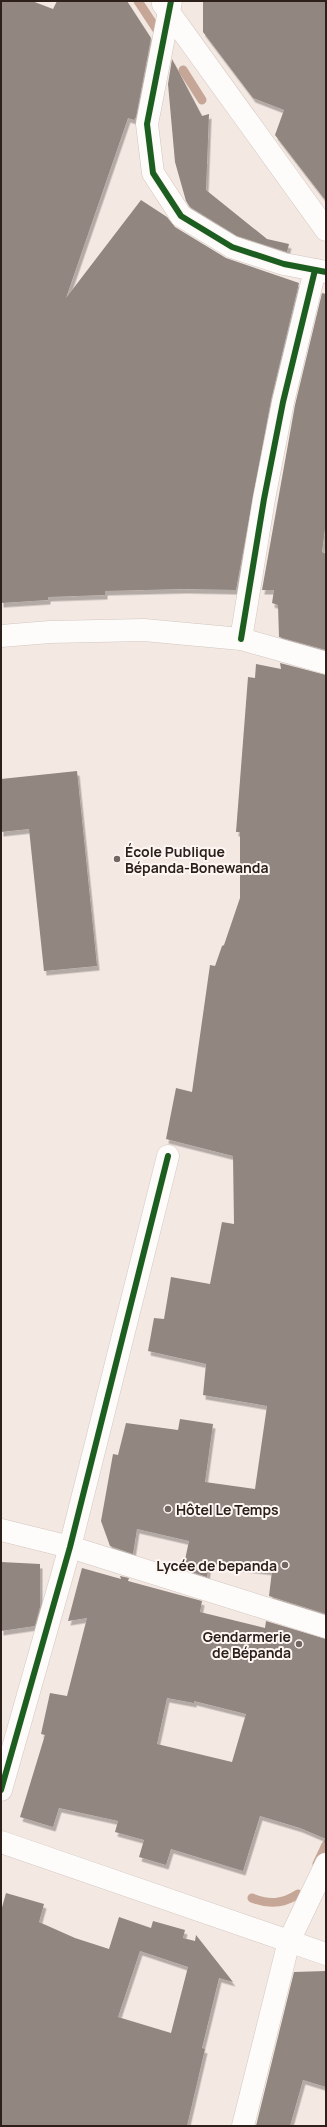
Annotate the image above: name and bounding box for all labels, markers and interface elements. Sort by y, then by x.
place label: École Publique Bépanda-Bonewanda [125,842,268,877]
marker: École Publique Bépanda-Bonewanda [112,854,122,864]
place label: Hôtel Le Temps [176,1500,279,1519]
marker: Hôtel Le Temps [163,1504,173,1514]
place label: Lycée de bepanda [156,1556,277,1575]
marker: Lycée de bepanda [280,1560,290,1570]
place label: Gendarmerie de Bépanda [203,1627,291,1662]
marker: Gendarmerie de Bépanda [294,1639,304,1649]

